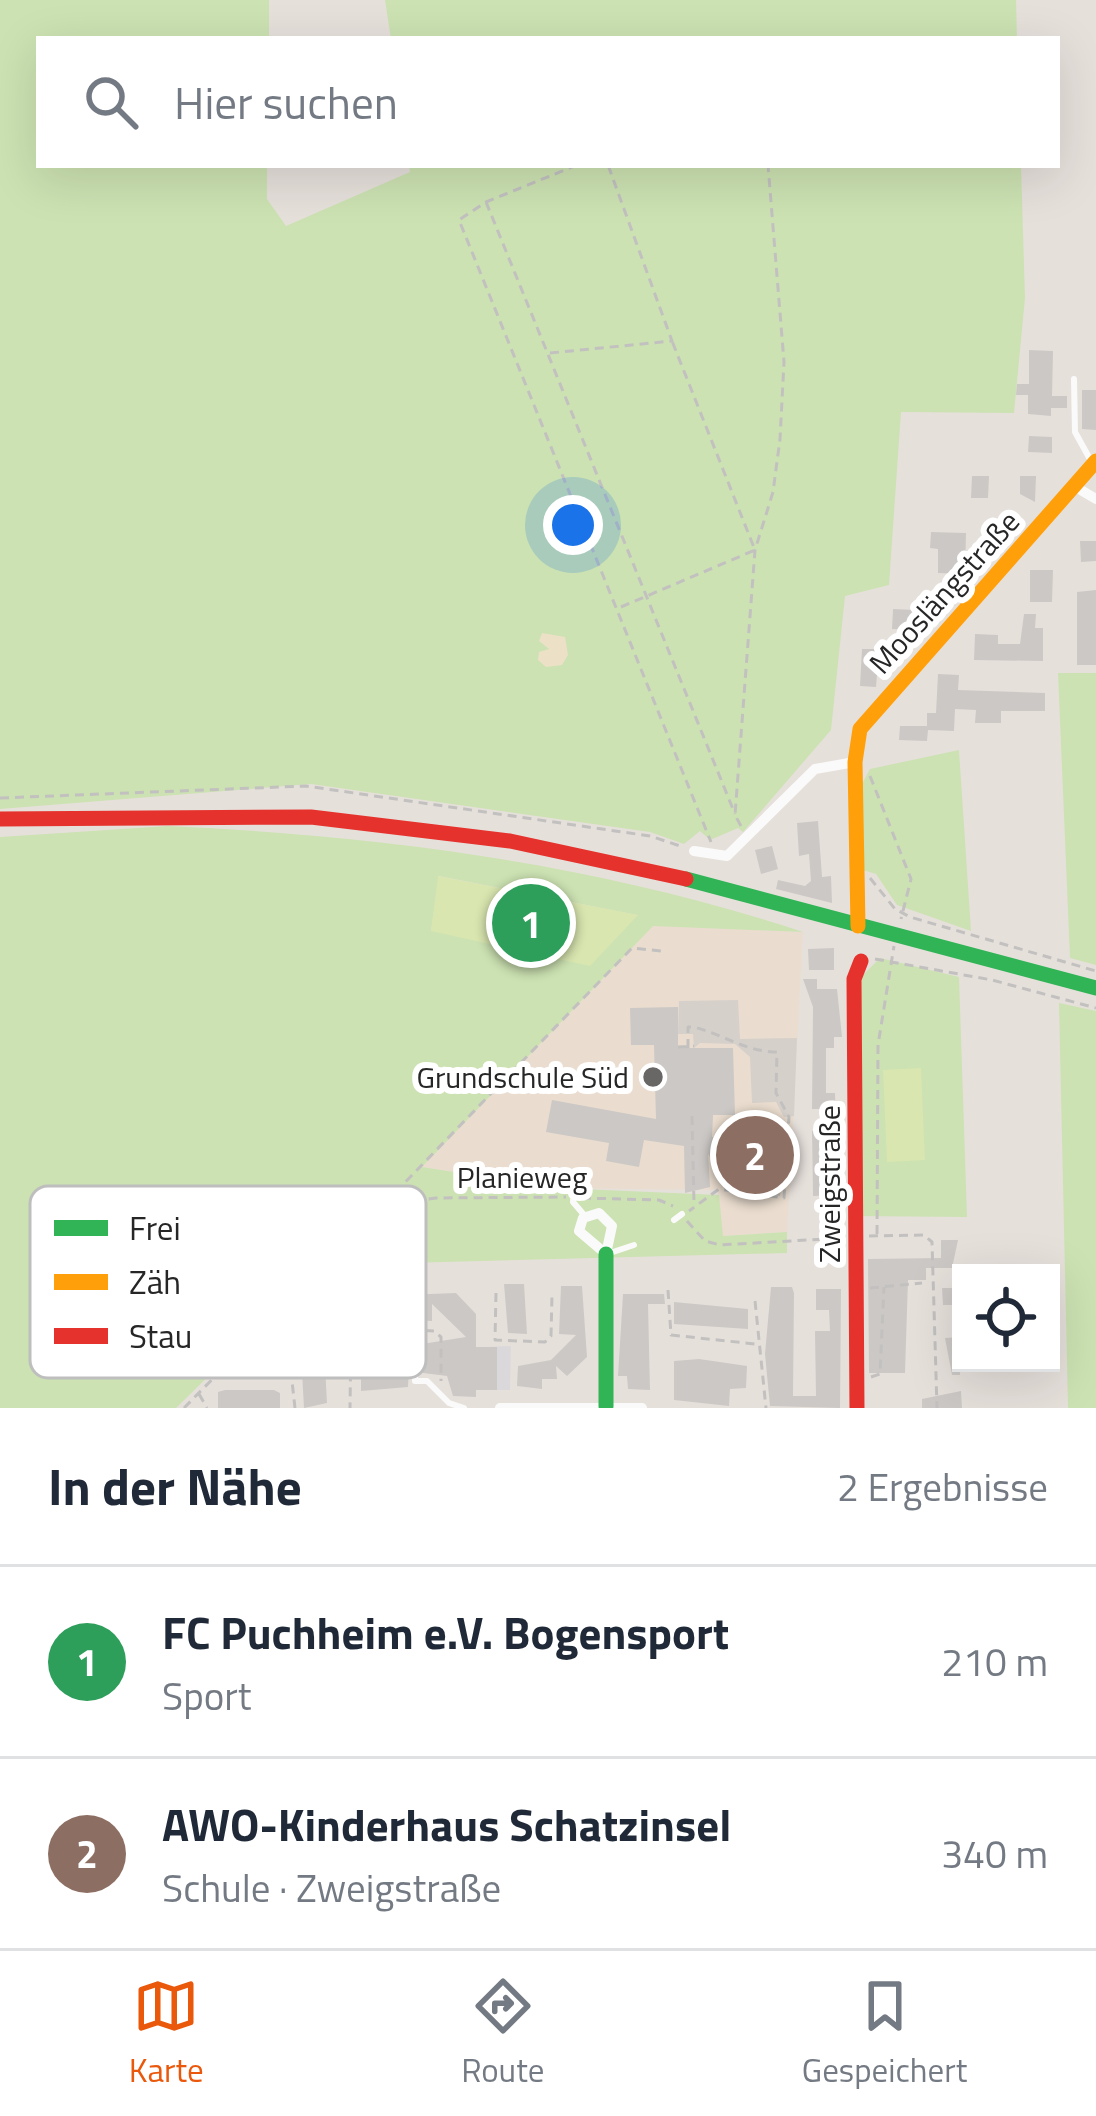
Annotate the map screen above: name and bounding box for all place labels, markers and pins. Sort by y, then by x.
pin: 1 [492,878,570,968]
place label: Grundschule Süd [416,1054,629,1100]
marker: Grundschule Süd [640,1064,666,1090]
pin: 2 [716,1110,794,1200]

